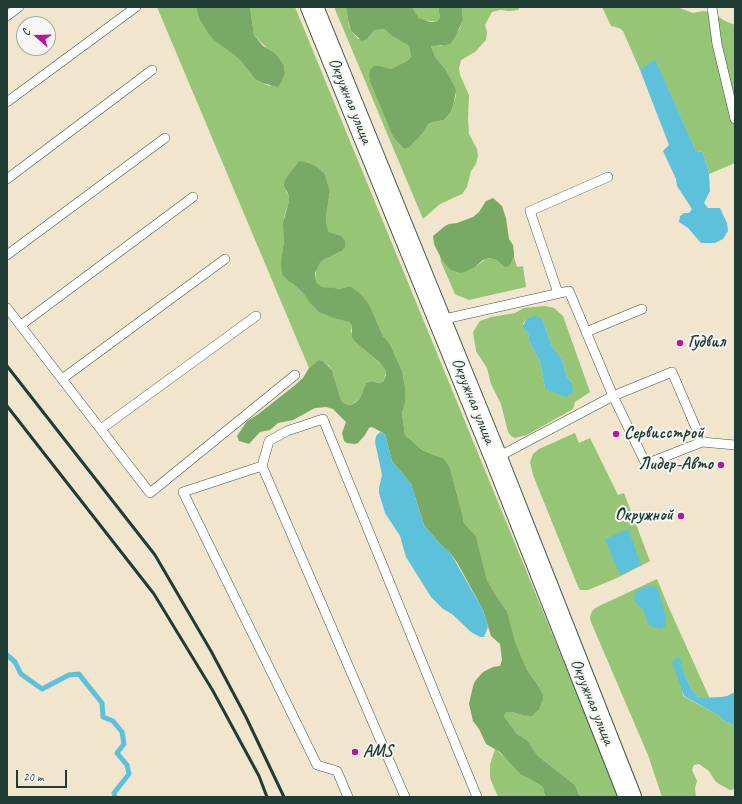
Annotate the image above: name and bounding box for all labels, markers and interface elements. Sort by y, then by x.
north arrow [16,16,56,56]
text: С [18,27,33,37]
street label: Окружная улица [323,55,377,147]
place label: Гудвил [688,333,725,353]
marker: Гудвил [675,338,685,348]
street label: Окружная улица [446,355,500,447]
place label: Сервисстрой [624,424,704,444]
marker: Сервисстрой [611,429,621,439]
place label: Лидер-Авто [638,455,713,475]
marker: Лидер-Авто [716,460,726,470]
place label: Окружной [615,506,673,526]
marker: Окружной [676,511,686,521]
street label: Окружная улица [565,656,619,748]
place label: AMS [363,742,392,762]
marker: AMS [350,747,360,757]
scale bar [18,762,69,788]
text: 20 m [23,769,43,785]

